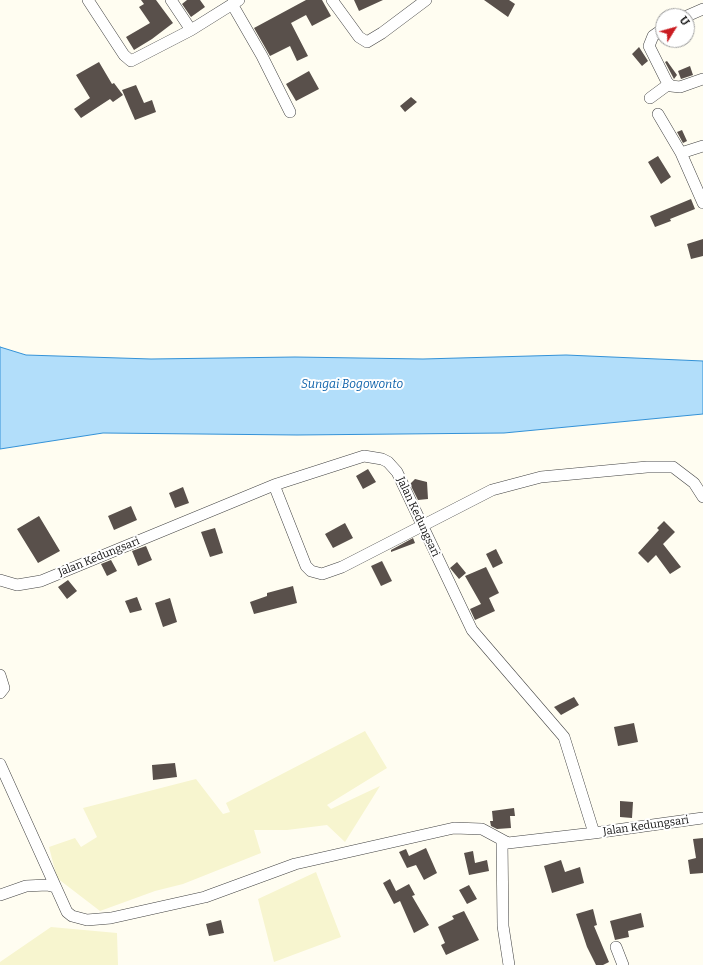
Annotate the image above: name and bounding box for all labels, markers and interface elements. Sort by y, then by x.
north arrow [655,8,695,48]
text: U [677,14,692,28]
water label: Sungai Bogowonto [301,378,403,392]
street label: Jalan Kedungsari [394,475,442,559]
street label: Jalan Kedungsari [56,535,142,579]
street label: Jalan Kedungsari [602,813,690,839]

